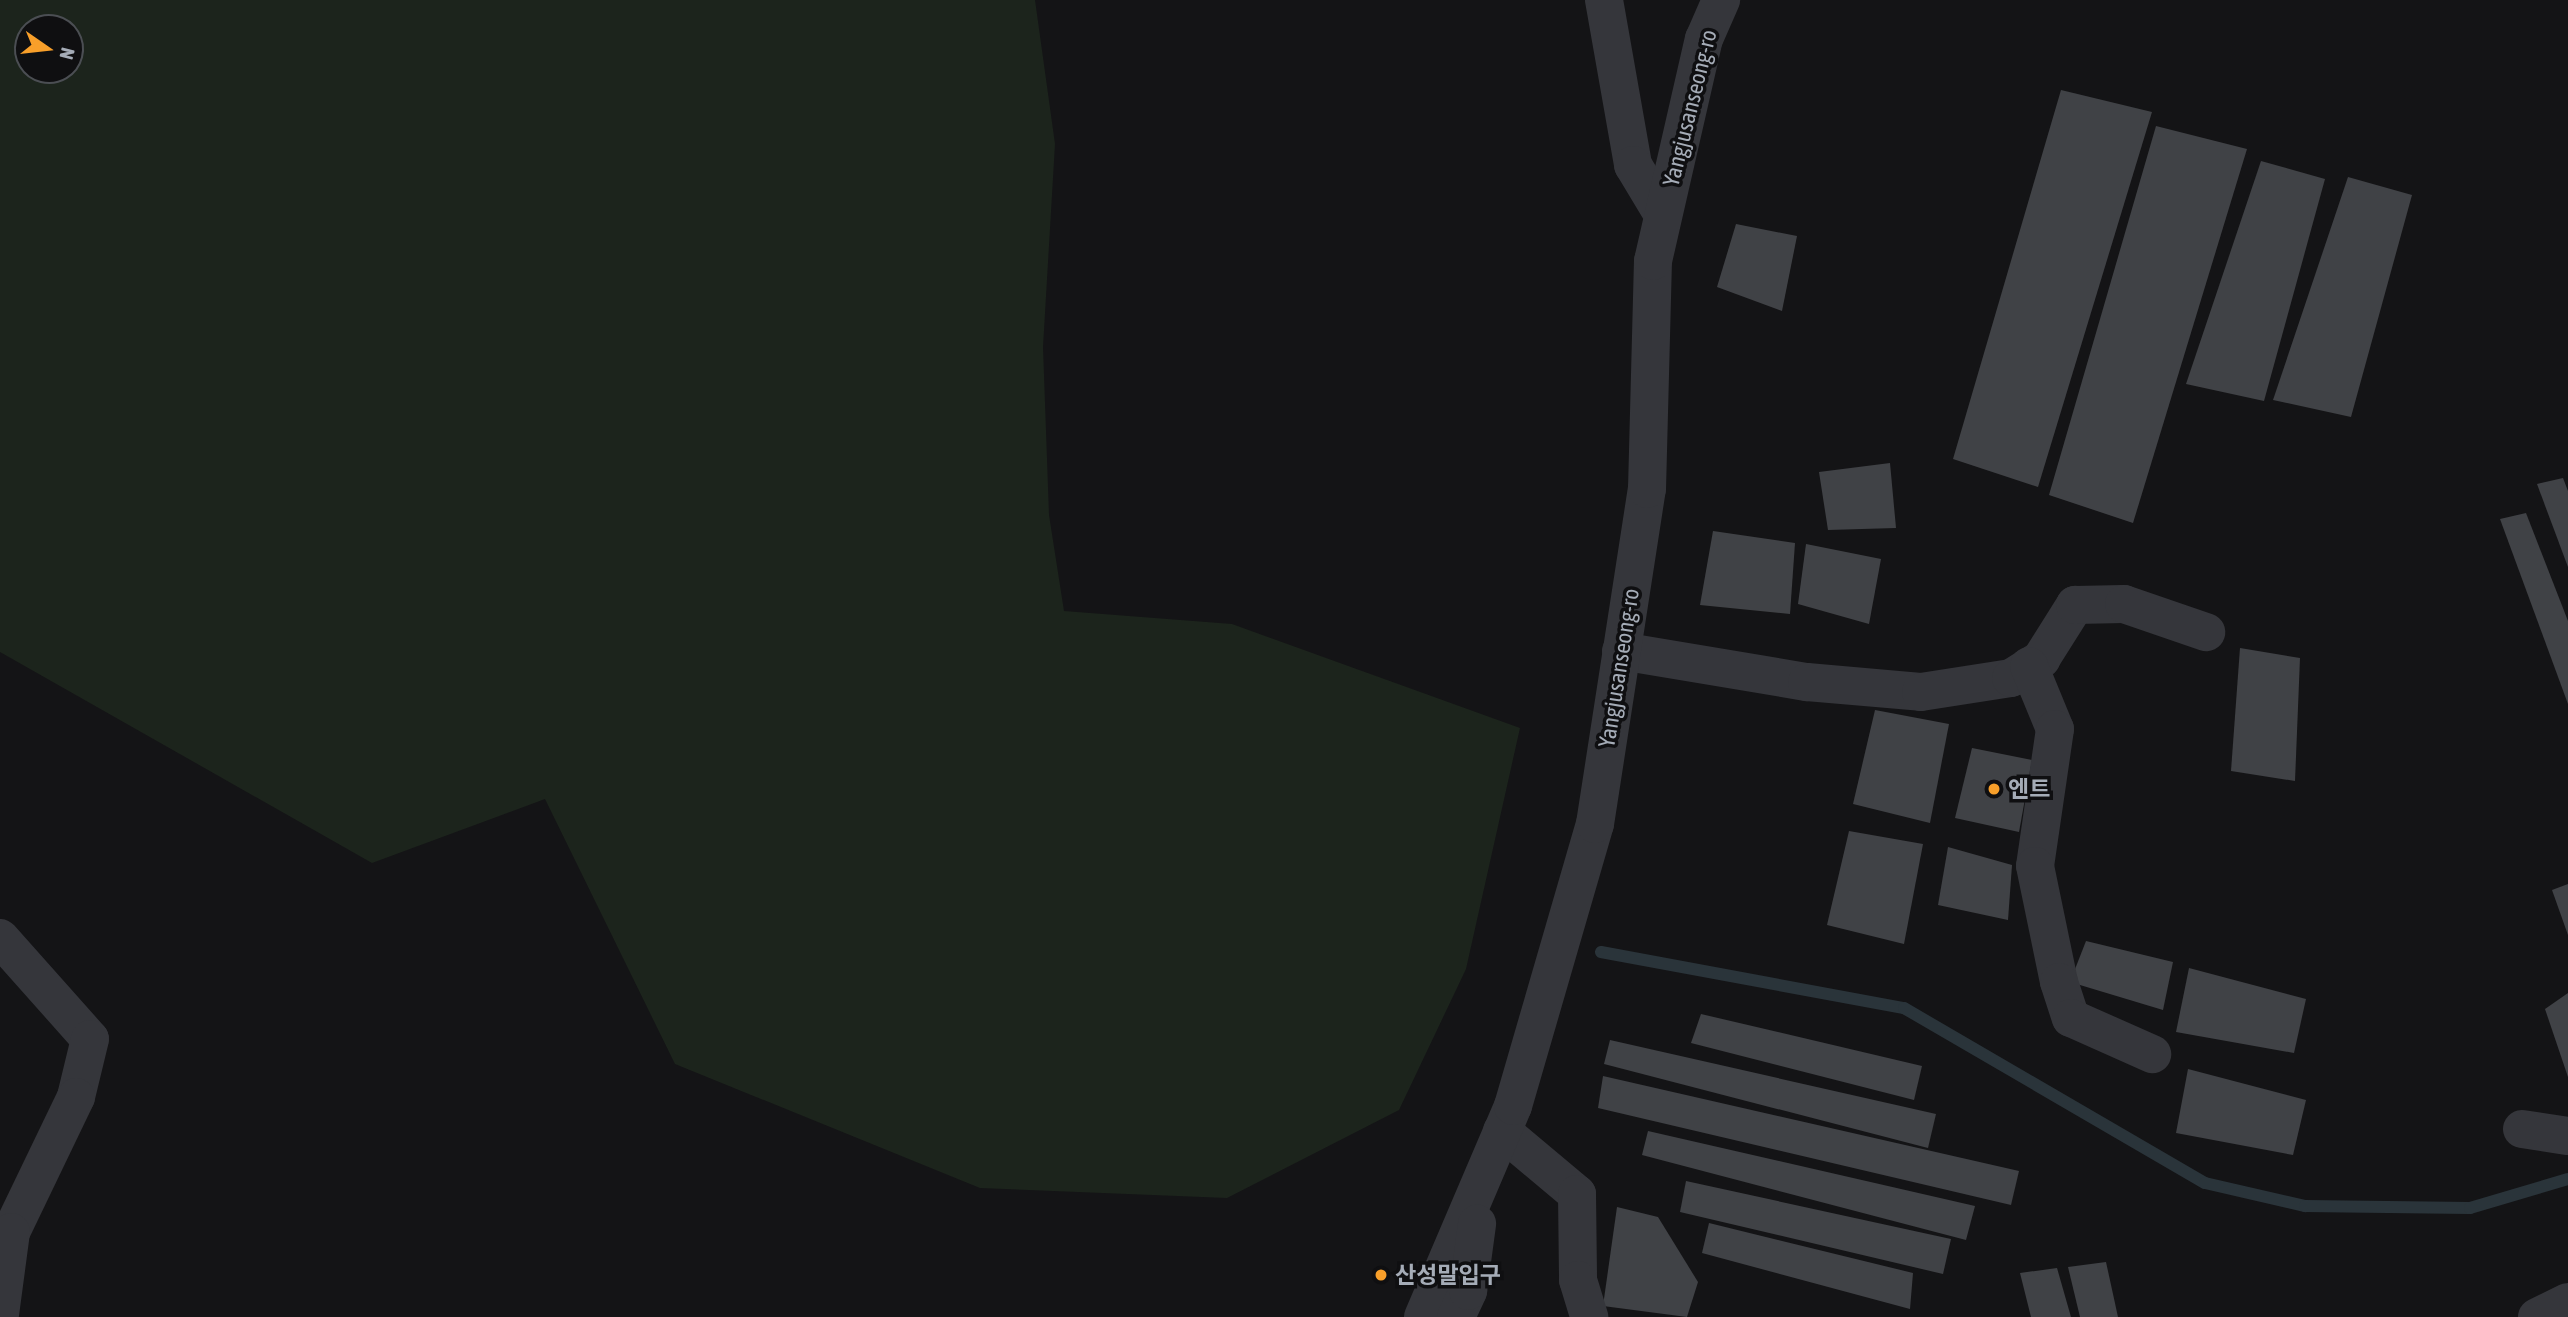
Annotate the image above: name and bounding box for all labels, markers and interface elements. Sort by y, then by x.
north arrow [14,14,84,84]
street label: Yangjusanseong-ro [1657,27,1723,189]
text: N [55,45,79,62]
street label: Yangjusanseong-ro [1593,587,1645,749]
place label: 엔트 [2008,775,2050,803]
marker: 엔트 [1986,781,2002,797]
place label: 산성말입구 [1395,1261,1501,1289]
marker: 산성말입구 [1373,1267,1389,1283]

